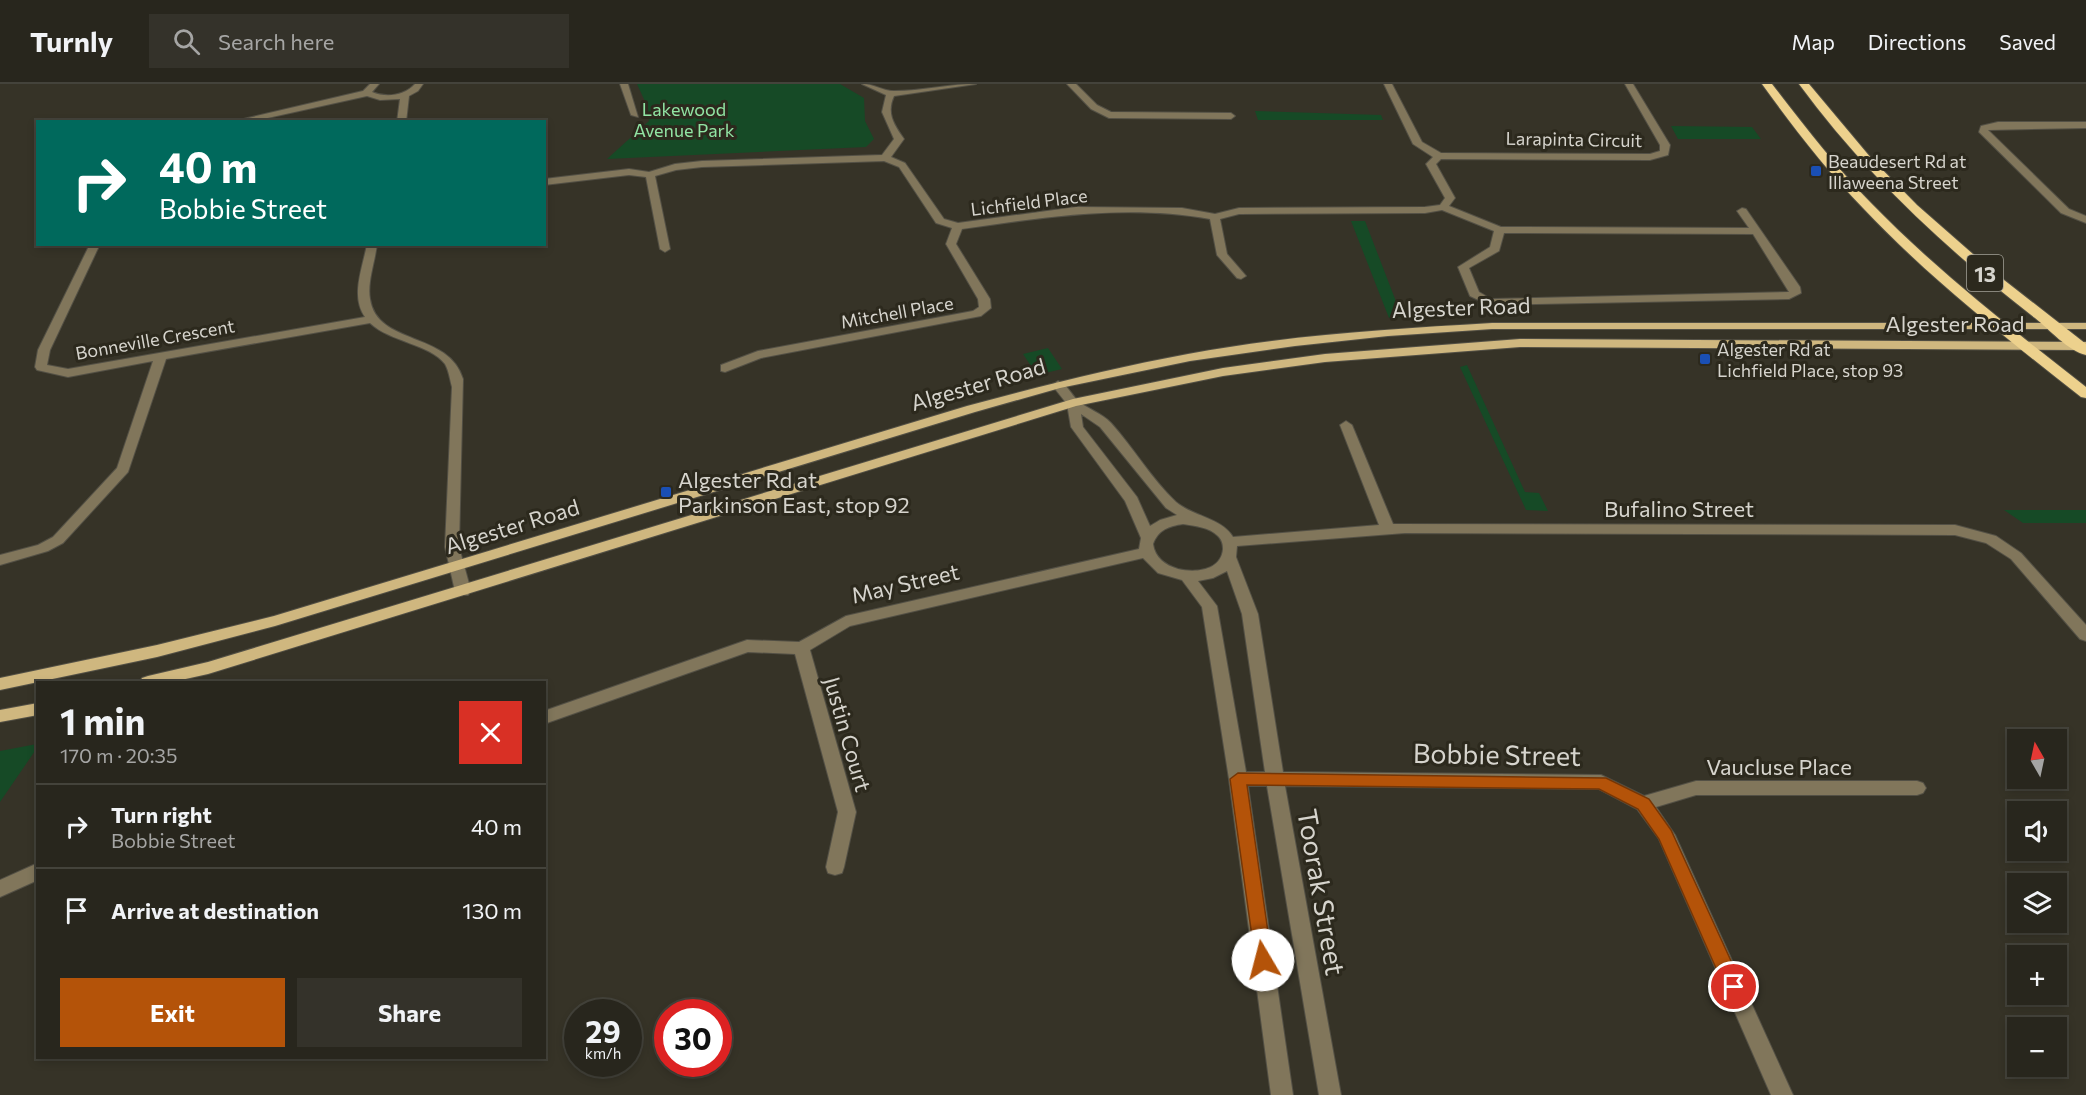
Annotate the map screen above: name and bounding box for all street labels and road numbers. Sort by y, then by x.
street label: Larapinta Circuit [1505,127,1643,151]
street label: Lichfield Place [969,184,1089,220]
road number: 13 [1967,255,2003,291]
street label: Mitchell Place [839,291,955,333]
street label: Algester Road [1391,291,1531,323]
street label: Algester Road [1886,310,2024,337]
street label: Bonneville Crescent [74,314,236,364]
street label: Algester Road [908,352,1048,416]
street label: Algester Road [442,493,582,559]
street label: Bufalino Street [1604,495,1754,522]
street label: May Street [848,557,962,609]
street label: Justin Court [819,673,877,795]
street label: Bobbie Street [1413,736,1581,772]
street label: Vaucluse Place [1706,753,1852,780]
street label: Toorak Street [1291,806,1353,978]

